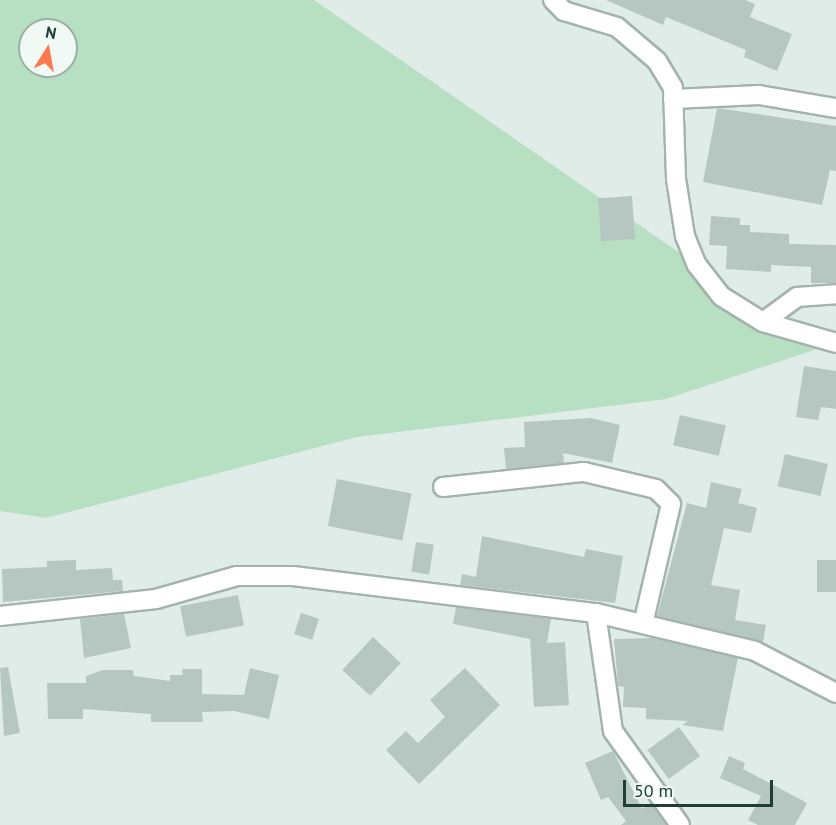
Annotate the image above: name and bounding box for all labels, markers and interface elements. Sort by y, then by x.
north arrow [18,18,78,78]
text: N [44,21,58,43]
scale bar [626,768,776,806]
text: 50 m [634,779,673,802]

